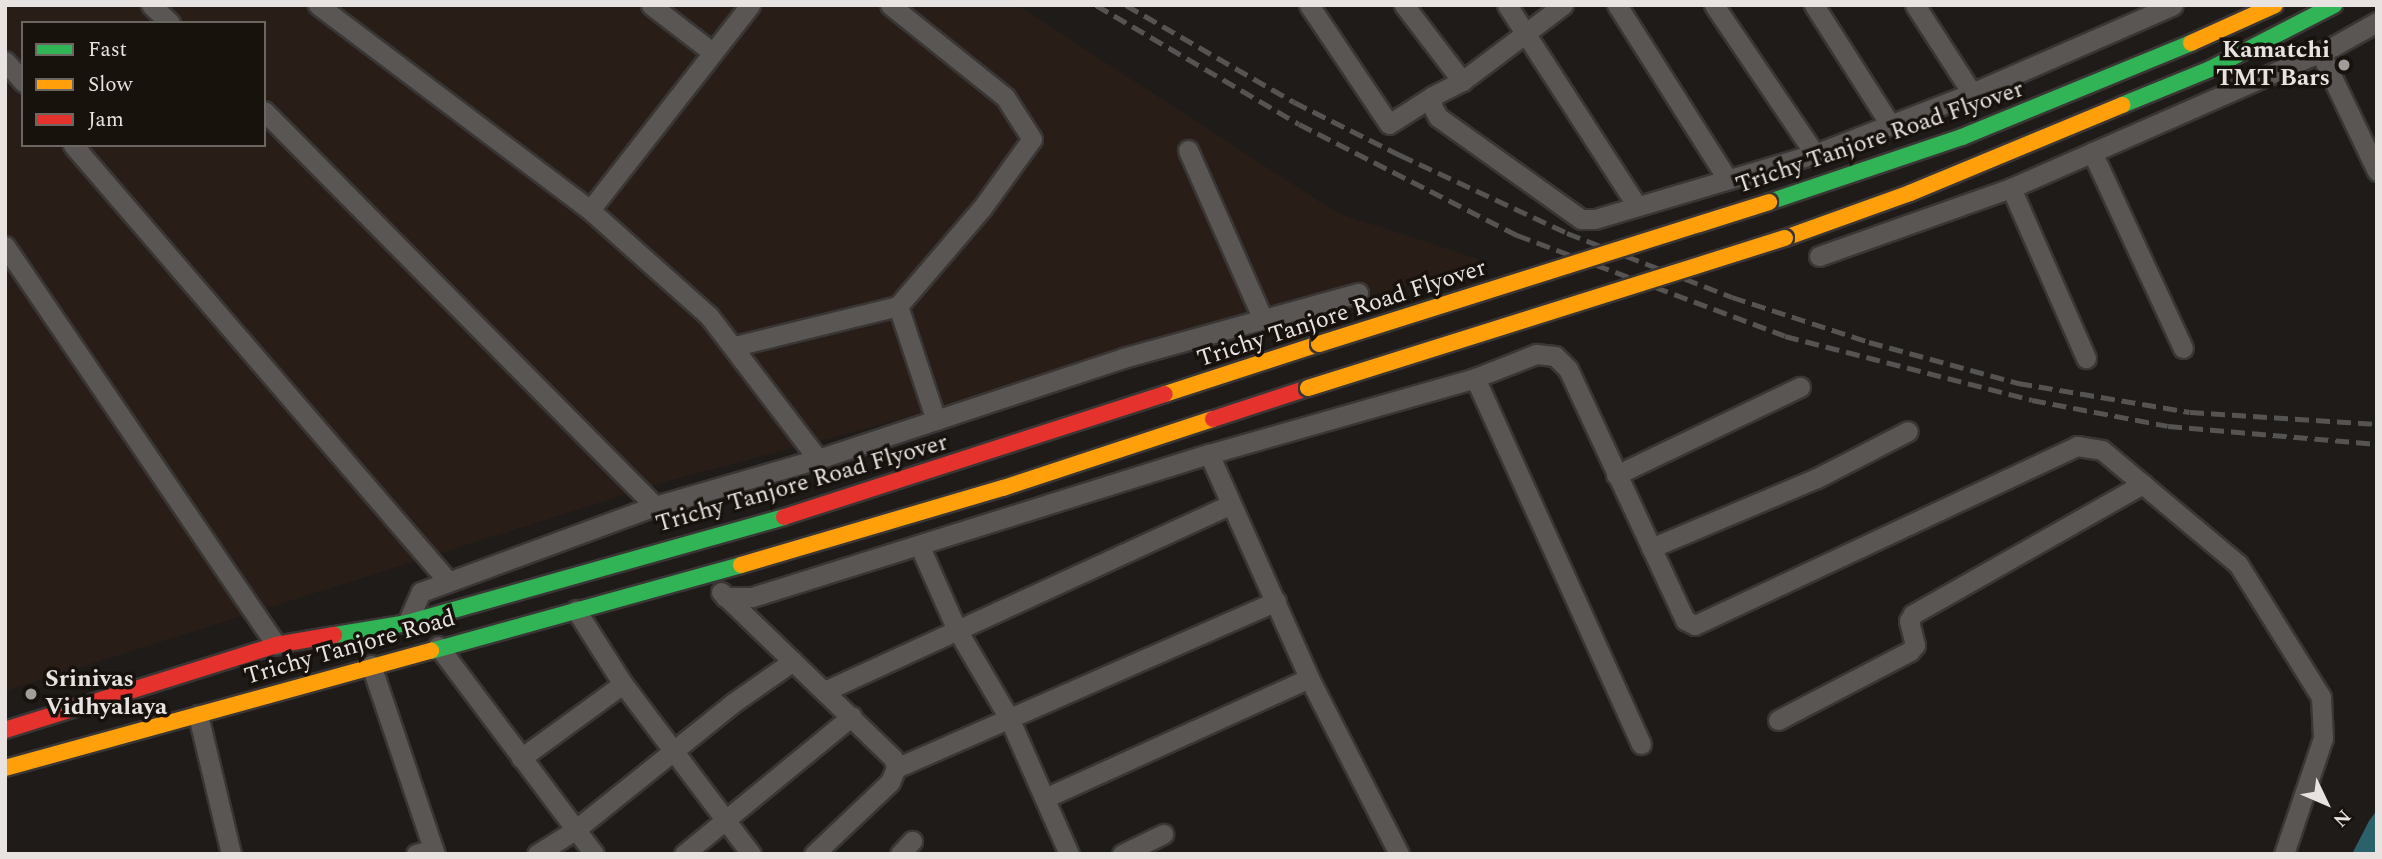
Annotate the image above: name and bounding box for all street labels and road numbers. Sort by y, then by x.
street label: Trichy Tanjore Road Flyover [1732,75,2028,201]
street label: Trichy Tanjore Road Flyover [1194,254,1490,374]
street label: Trichy Tanjore Road Flyover [653,429,951,539]
street label: Trichy Tanjore Road [241,604,459,692]

